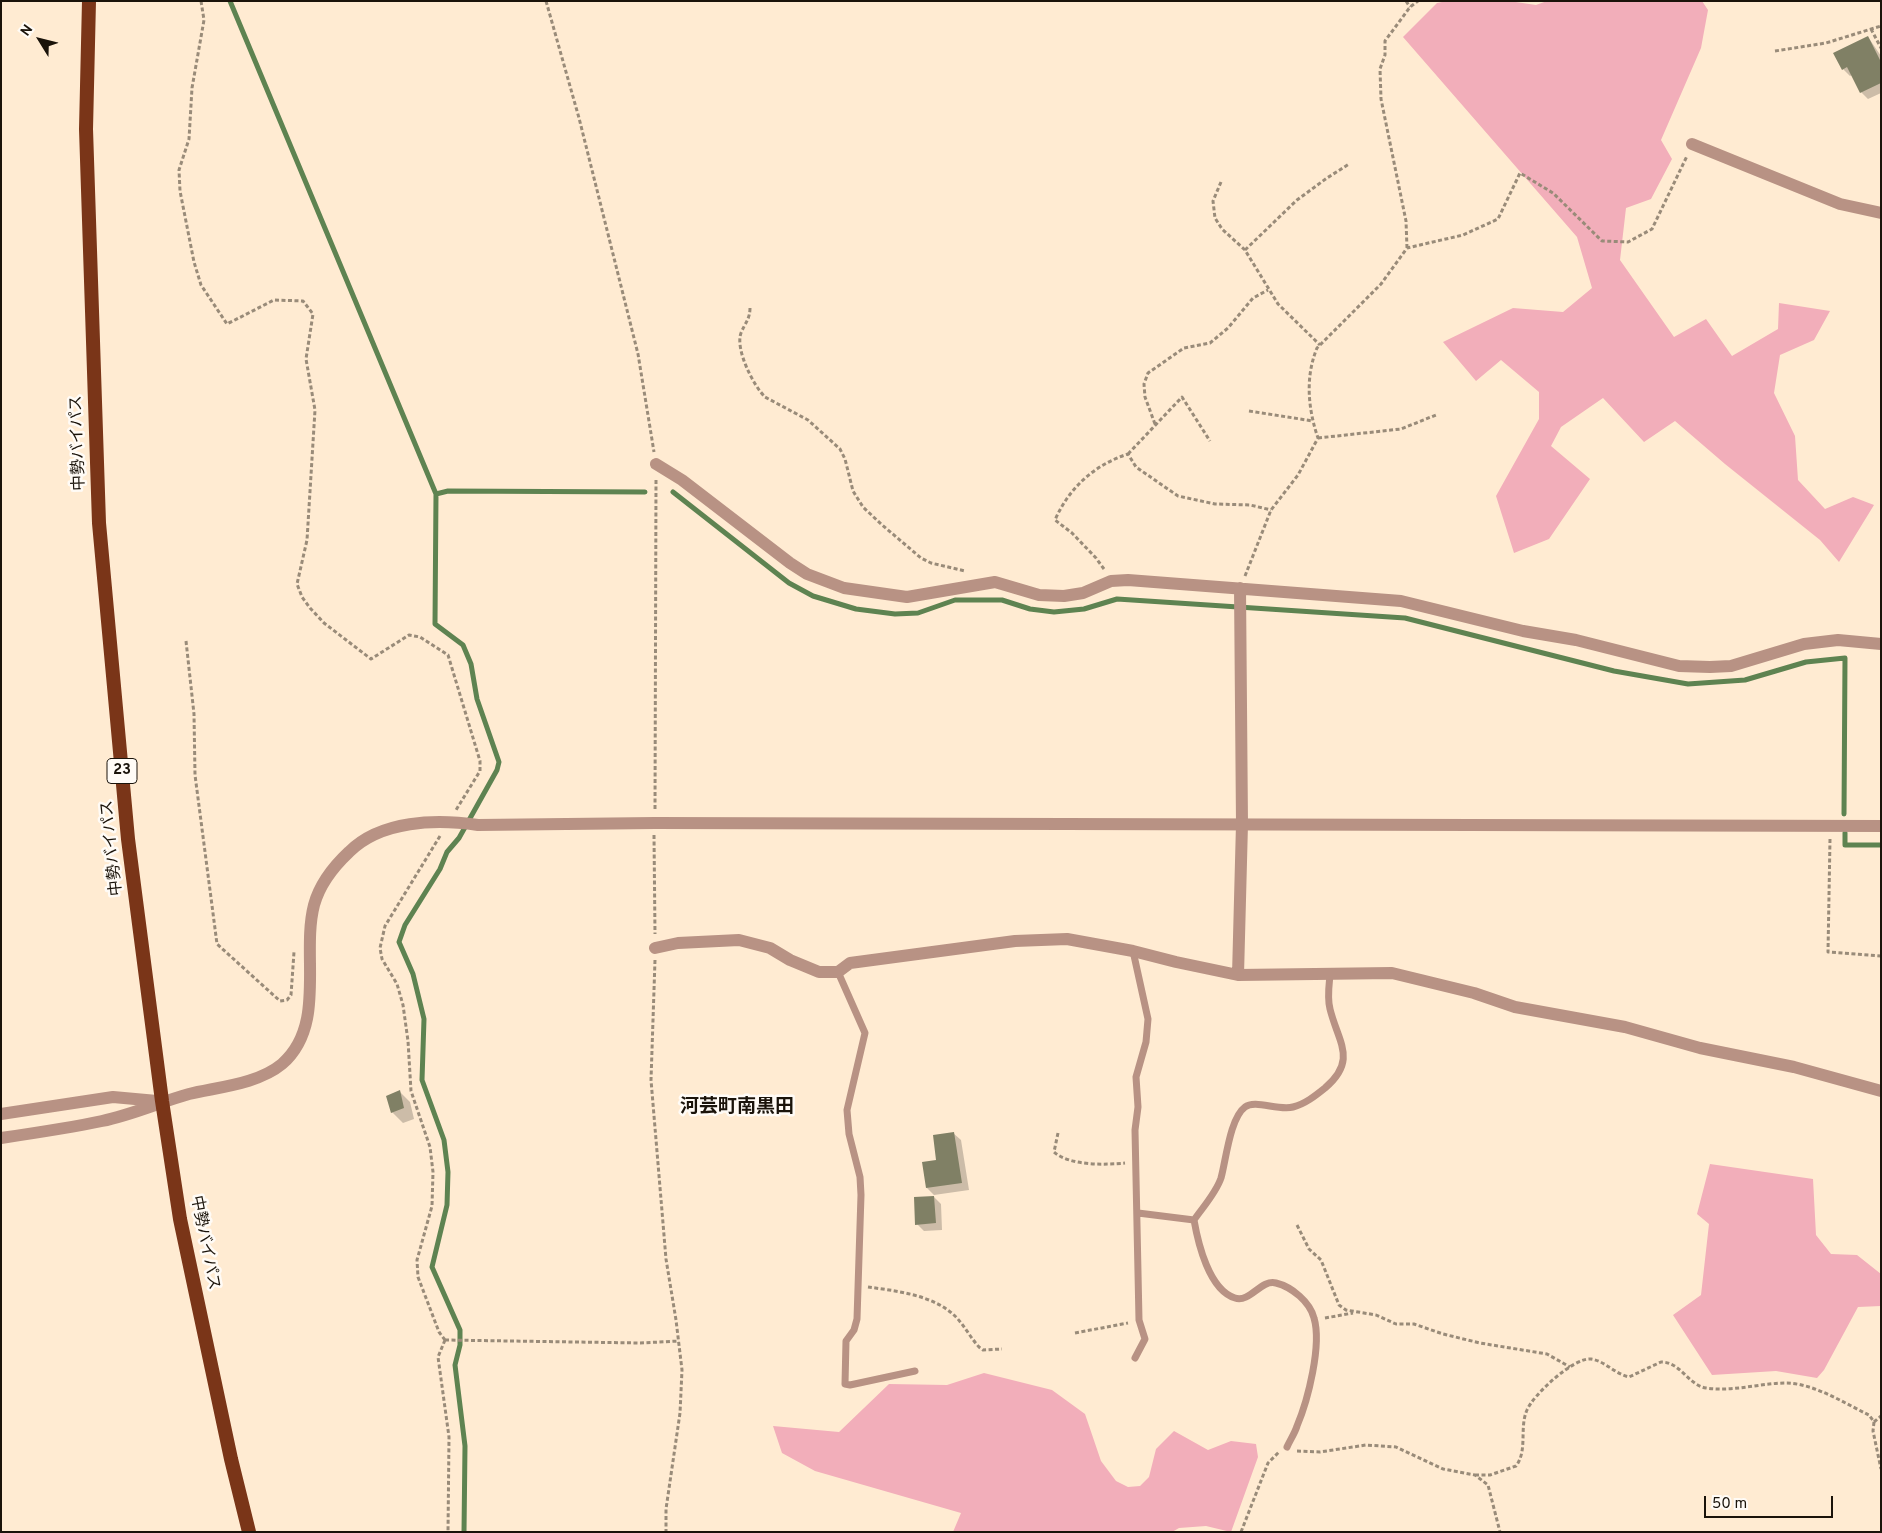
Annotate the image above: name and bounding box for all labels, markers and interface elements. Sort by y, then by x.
north arrow [15,15,65,65]
text: N [18,22,37,40]
street label: 中勢バイパス [68,395,90,491]
road number: 23 [107,758,137,784]
street label: 中勢バイパス [98,799,128,897]
district label: 河芸町南黒田 [680,1097,794,1119]
street label: 中勢バイパス [185,1194,223,1292]
scale bar [1707,1486,1836,1518]
text: 50 m [1712,1495,1747,1514]

